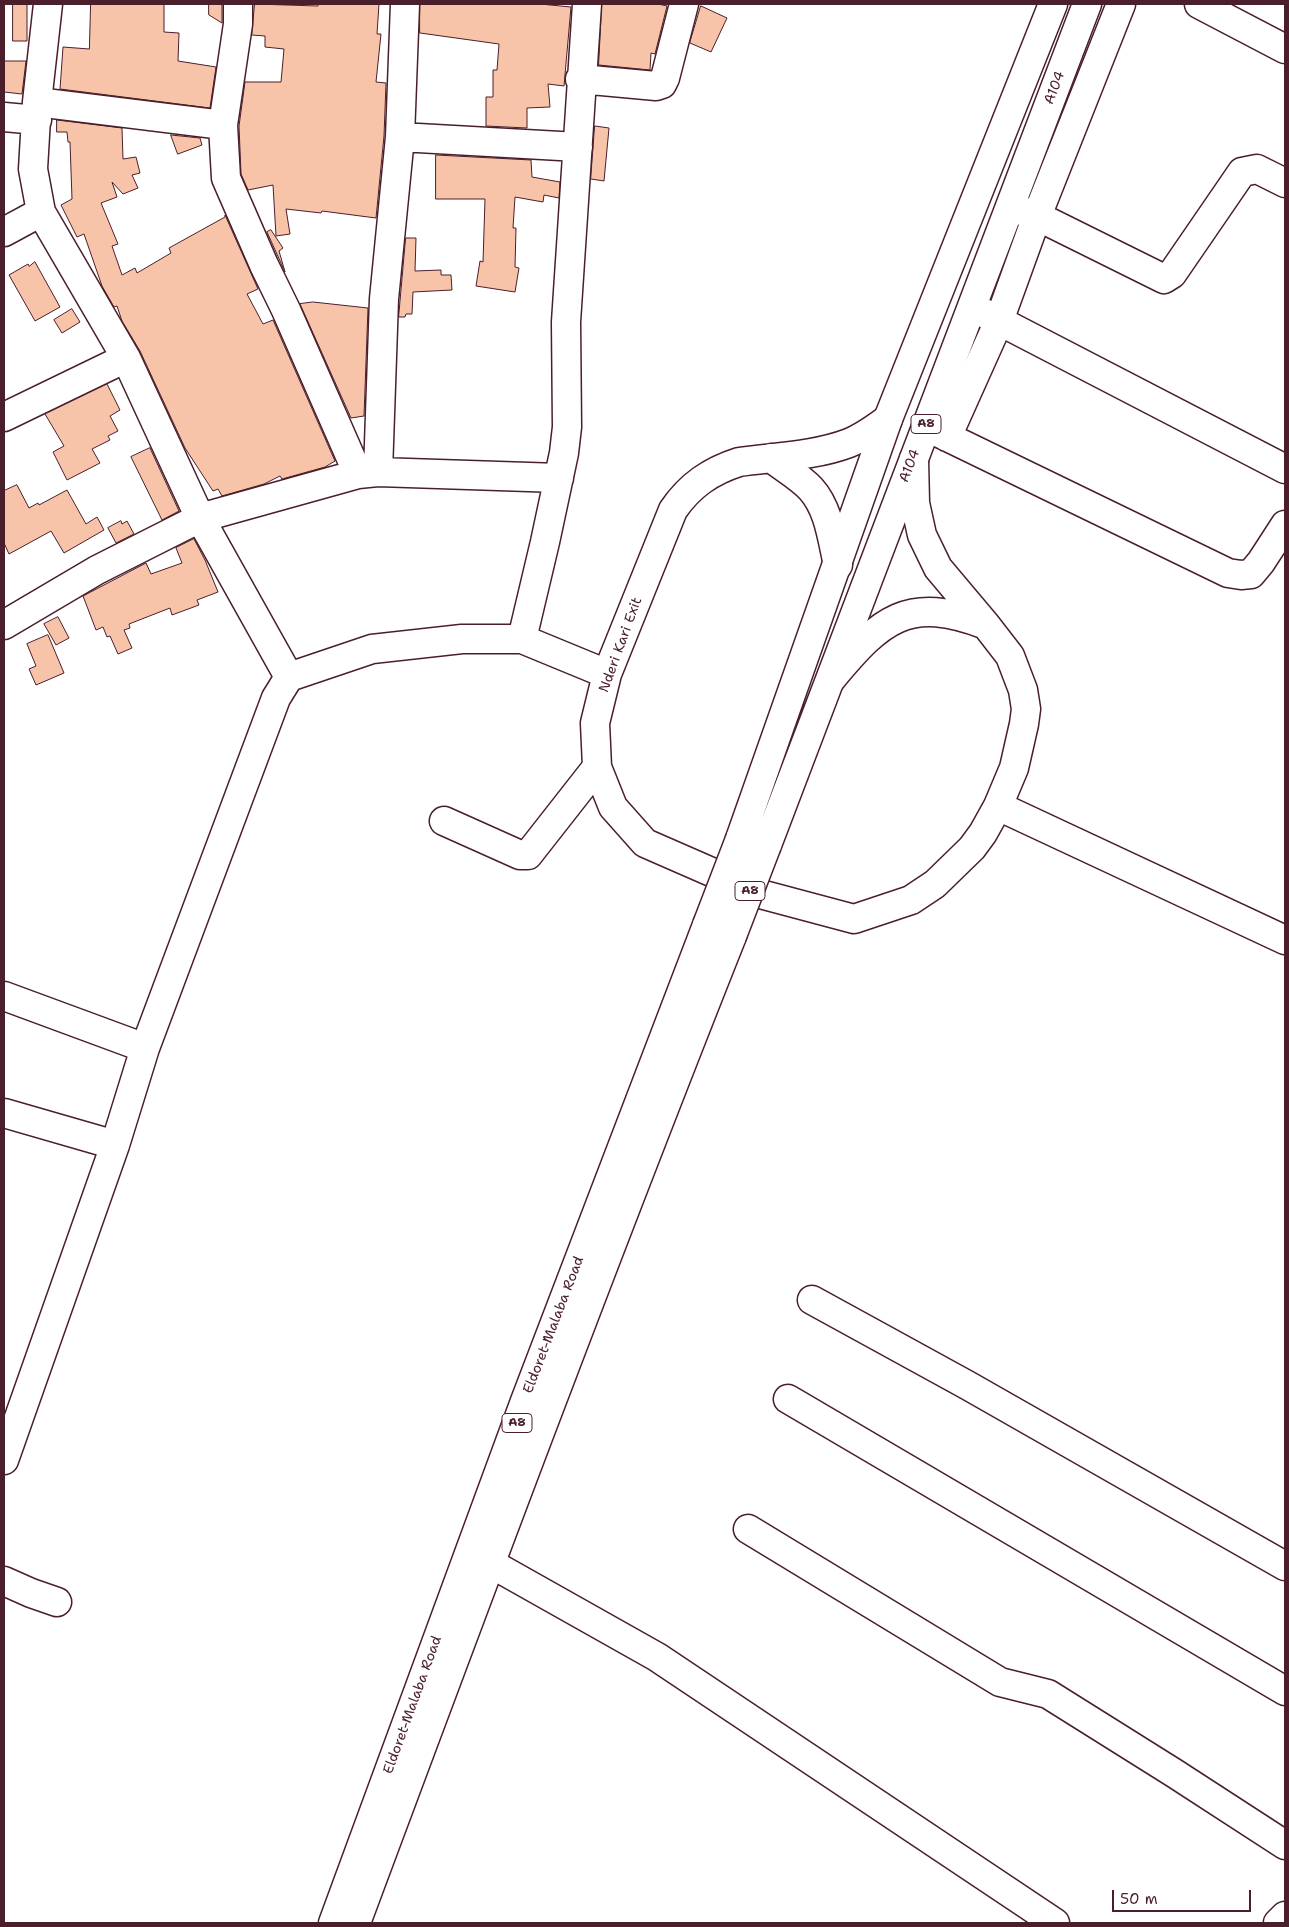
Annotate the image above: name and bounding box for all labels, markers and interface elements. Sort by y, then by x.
street label: A104 [1041,69,1069,107]
road number: A8 [911,414,941,434]
street label: A104 [896,447,924,485]
street label: Nderi Kari Exit [596,595,646,695]
road number: A8 [735,881,765,900]
street label: Eldoret-Malaba Road [520,1254,588,1396]
road number: A8 [502,1414,532,1432]
street label: Eldoret-Malaba Road [380,1634,446,1776]
scale bar [1114,1880,1253,1912]
text: 50 m [1120,1889,1158,1909]

